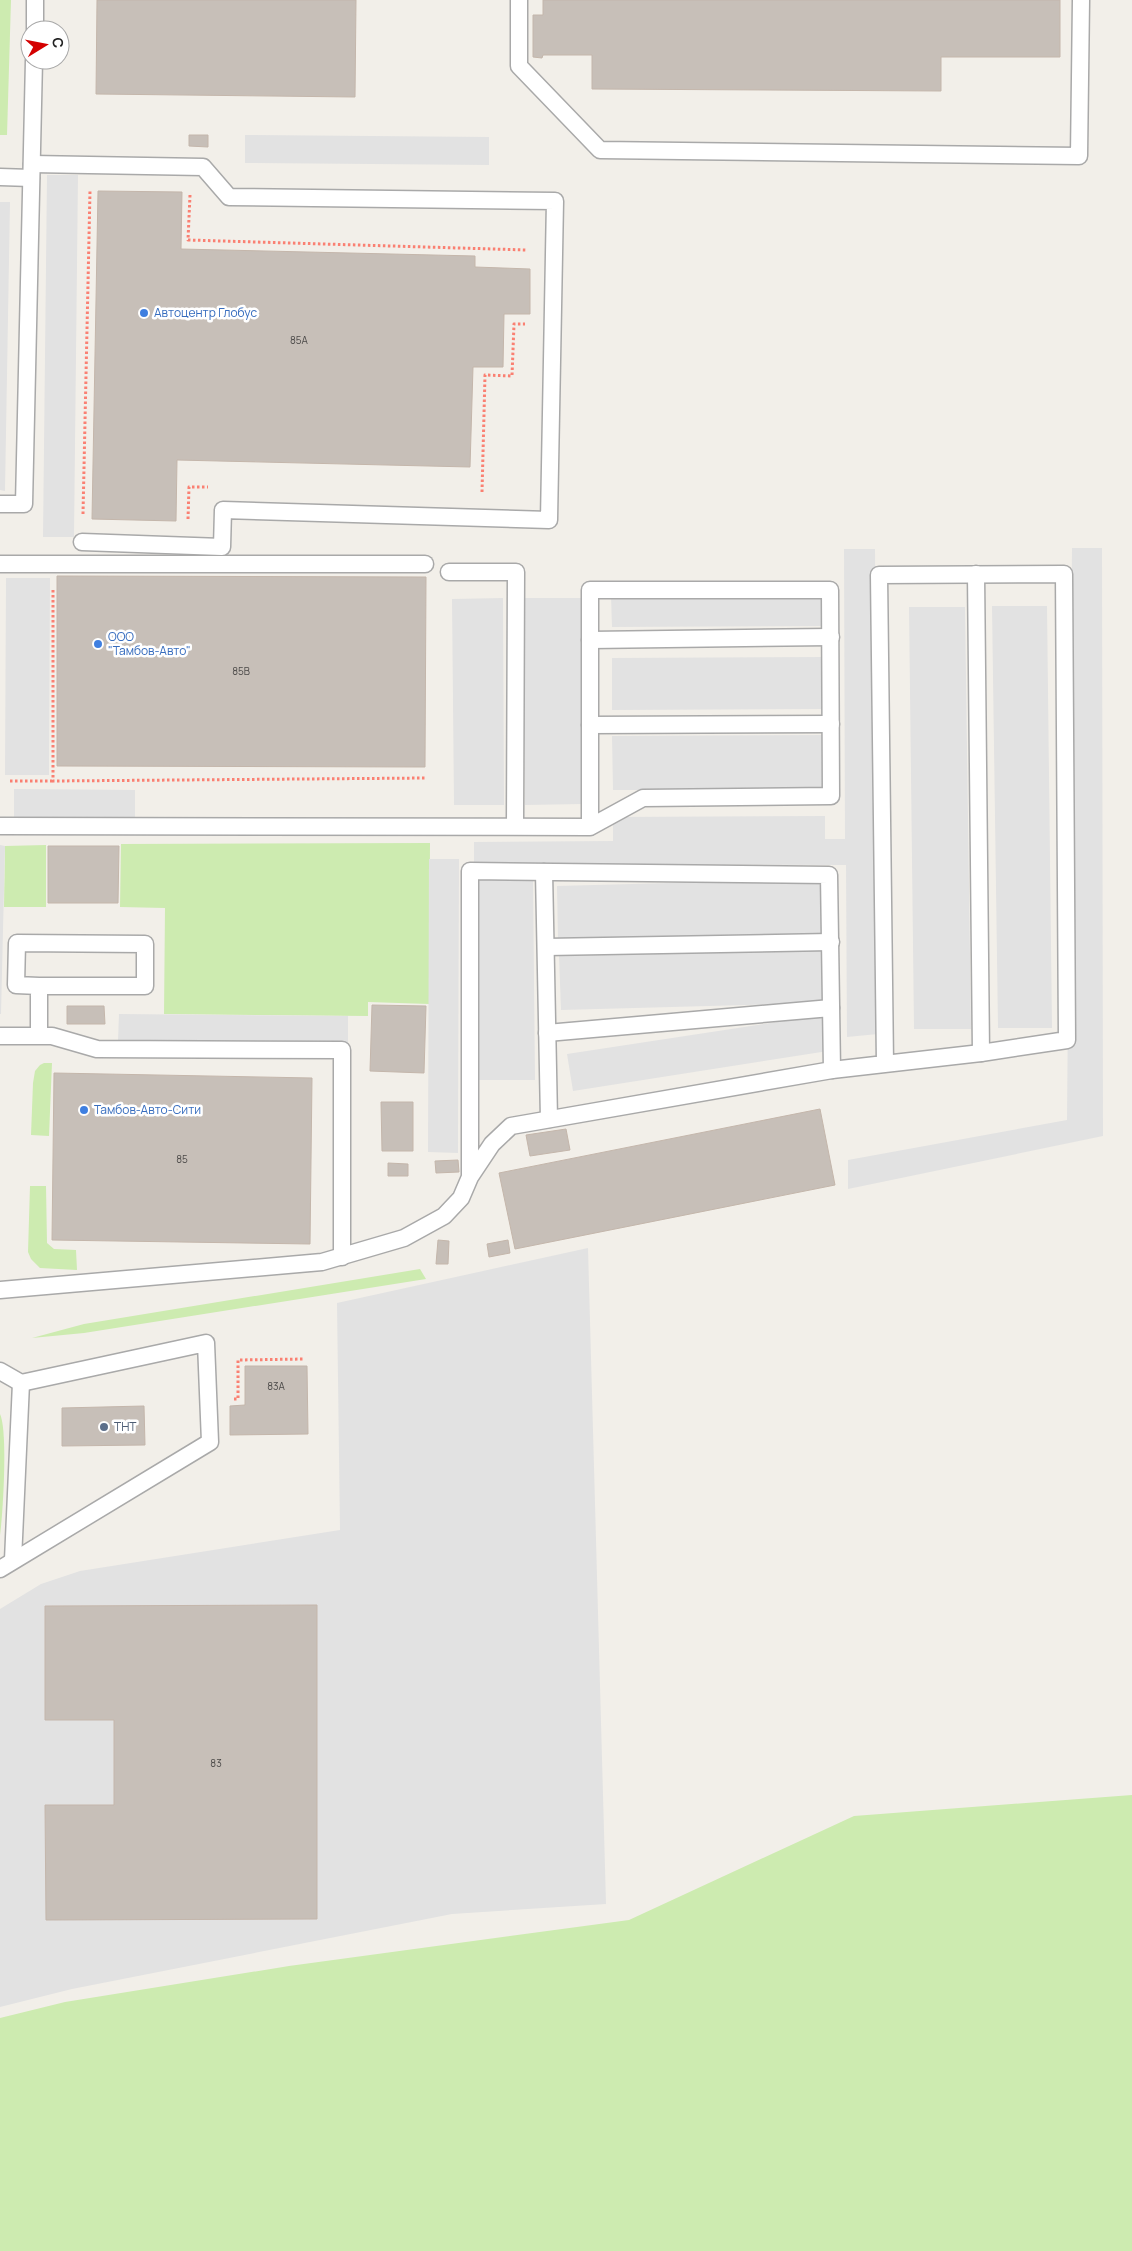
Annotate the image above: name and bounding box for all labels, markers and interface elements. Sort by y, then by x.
north arrow [20,20,70,70]
text: С [48,36,69,49]
place label: Автоцентр Глобус [154,304,257,321]
marker: Автоцентр Глобус [138,307,150,319]
house number: 85А [290,333,309,347]
place label: ООО "Тамбов-Авто" [108,628,191,659]
marker: ООО "Тамбов-Авто" [92,638,104,650]
house number: 85В [232,664,250,678]
place label: Тамбов-Авто-Сити [94,1101,201,1118]
marker: Тамбов-Авто-Сити [78,1104,90,1116]
house number: 85 [176,1152,188,1166]
house number: 83А [267,1379,285,1393]
place label: THT [114,1418,137,1435]
marker: THT [98,1421,110,1433]
house number: 83 [210,1756,222,1770]

